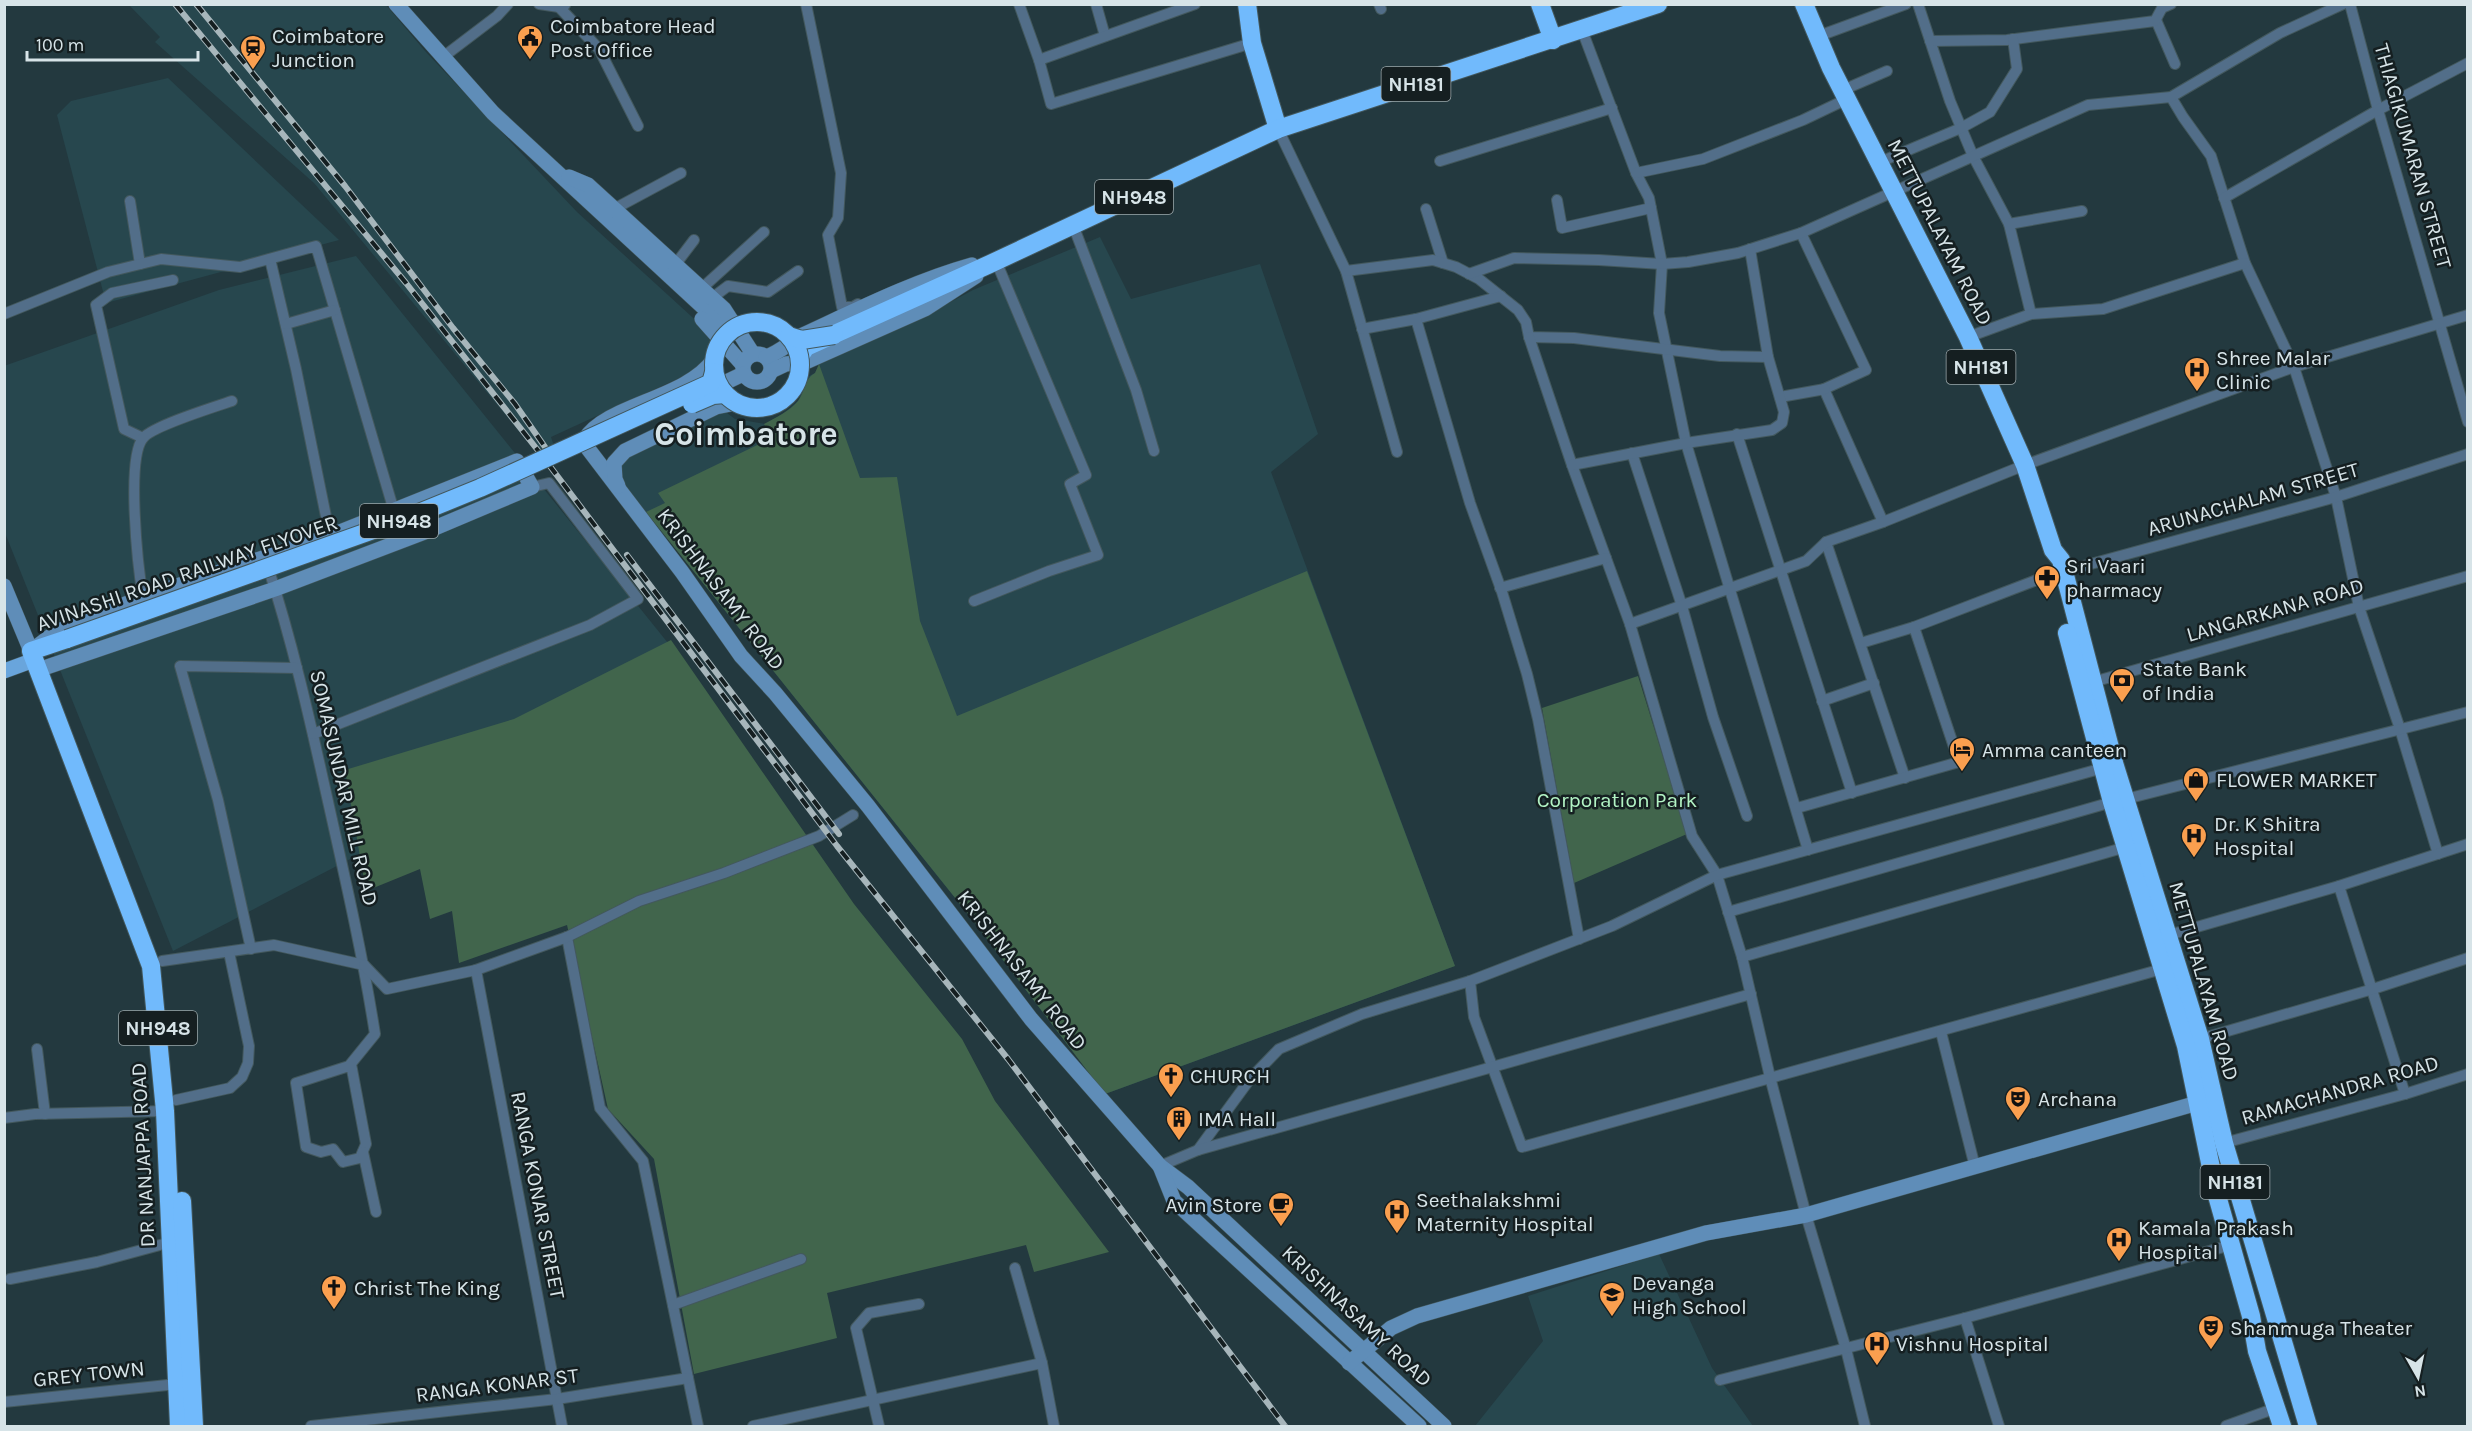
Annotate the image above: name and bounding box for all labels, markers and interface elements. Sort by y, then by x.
place label: Coimbatore Head Post Office [550,14,716,62]
public building icon: Coimbatore Head Post Office [515,23,545,61]
scale bar [27,24,198,62]
place label: Coimbatore Junction [272,24,384,72]
station icon: Coimbatore Junction [238,33,268,71]
text: 100 m [36,34,84,56]
street label: THIAGIKUMARAN STREET [2369,41,2457,272]
road number: NH181 [1382,67,1450,101]
street label: METTUPALAYAM ROAD [1883,135,1997,329]
road number: NH948 [1095,180,1173,214]
place label: Shree Malar Clinic [2216,346,2330,394]
road number: NH181 [1946,350,2016,384]
hospital icon: Shree Malar Clinic [2182,355,2212,393]
district label: Coimbatore [654,415,838,453]
street label: ARUNACHALAM STREET [2144,457,2362,541]
street label: KRISHNASAMY ROAD [652,503,790,675]
road number: NH948 [360,504,438,538]
street label: AVINASHI ROAD RAILWAY FLYOVER [33,510,341,636]
place label: Sri Vaari pharmacy [2066,554,2162,602]
pharmacy icon: Sri Vaari pharmacy [2032,563,2062,601]
street label: LANGARKANA ROAD [2184,573,2366,647]
place label: State Bank of India [2142,657,2247,705]
bank icon: State Bank of India [2107,666,2137,704]
street label: SOMASUNDAR MILL ROAD [305,668,383,908]
hotel icon: Amma canteen [1947,735,1977,773]
place label: Amma canteen [1982,738,2127,762]
shop icon: FLOWER MARKET [2181,765,2211,803]
place label: FLOWER MARKET [2216,768,2377,792]
park label: Corporation Park [1537,788,1698,812]
place label: Dr. K Shitra Hospital [2214,812,2321,860]
hospital icon: Dr. K Shitra Hospital [2179,821,2209,859]
street label: METTUPALAYAM ROAD [2164,879,2244,1083]
street label: KRISHNASAMY ROAD [952,885,1092,1055]
road number: NH948 [119,1011,197,1045]
street label: RAMACHANDRA ROAD [2239,1050,2441,1130]
church icon: CHURCH [1156,1061,1186,1099]
street label: DR NANJAPPA ROAD [126,1062,160,1248]
place label: CHURCH [1190,1064,1270,1088]
theatre icon: Archana [2003,1084,2033,1122]
place label: Archana [2038,1087,2117,1111]
street label: RANGA KONAR STREET [506,1089,570,1301]
building icon: IMA Hall [1164,1104,1194,1142]
place label: IMA Hall [1198,1107,1276,1131]
road number: NH181 [2200,1165,2270,1199]
place label: Seethalakshmi Maternity Hospital [1416,1188,1594,1236]
cafe icon: Avin Store [1266,1190,1296,1228]
place label: Avin Store [1165,1193,1262,1217]
hospital icon: Seethalakshmi Maternity Hospital [1382,1197,1412,1235]
place label: Kamala Prakash Hospital [2138,1216,2294,1264]
hospital icon: Kamala Prakash Hospital [2104,1225,2134,1263]
street label: KRISHNASAMY ROAD [1277,1240,1437,1392]
place label: Devanga High School [1632,1271,1747,1319]
church icon: Christ The King [319,1273,349,1311]
place label: Christ The King [354,1276,500,1300]
school or university icon: Devanga High School [1597,1280,1627,1318]
theatre icon: Shanmuga Theater [2196,1313,2226,1351]
place label: Shanmuga Theater [2230,1316,2413,1340]
hospital icon: Vishnu Hospital [1862,1329,1892,1367]
place label: Vishnu Hospital [1896,1332,2049,1356]
north arrow [2388,1347,2448,1407]
street label: GREY TOWN [32,1356,146,1392]
street label: RANGA KONAR ST [414,1363,580,1407]
text: N [2413,1381,2427,1402]

